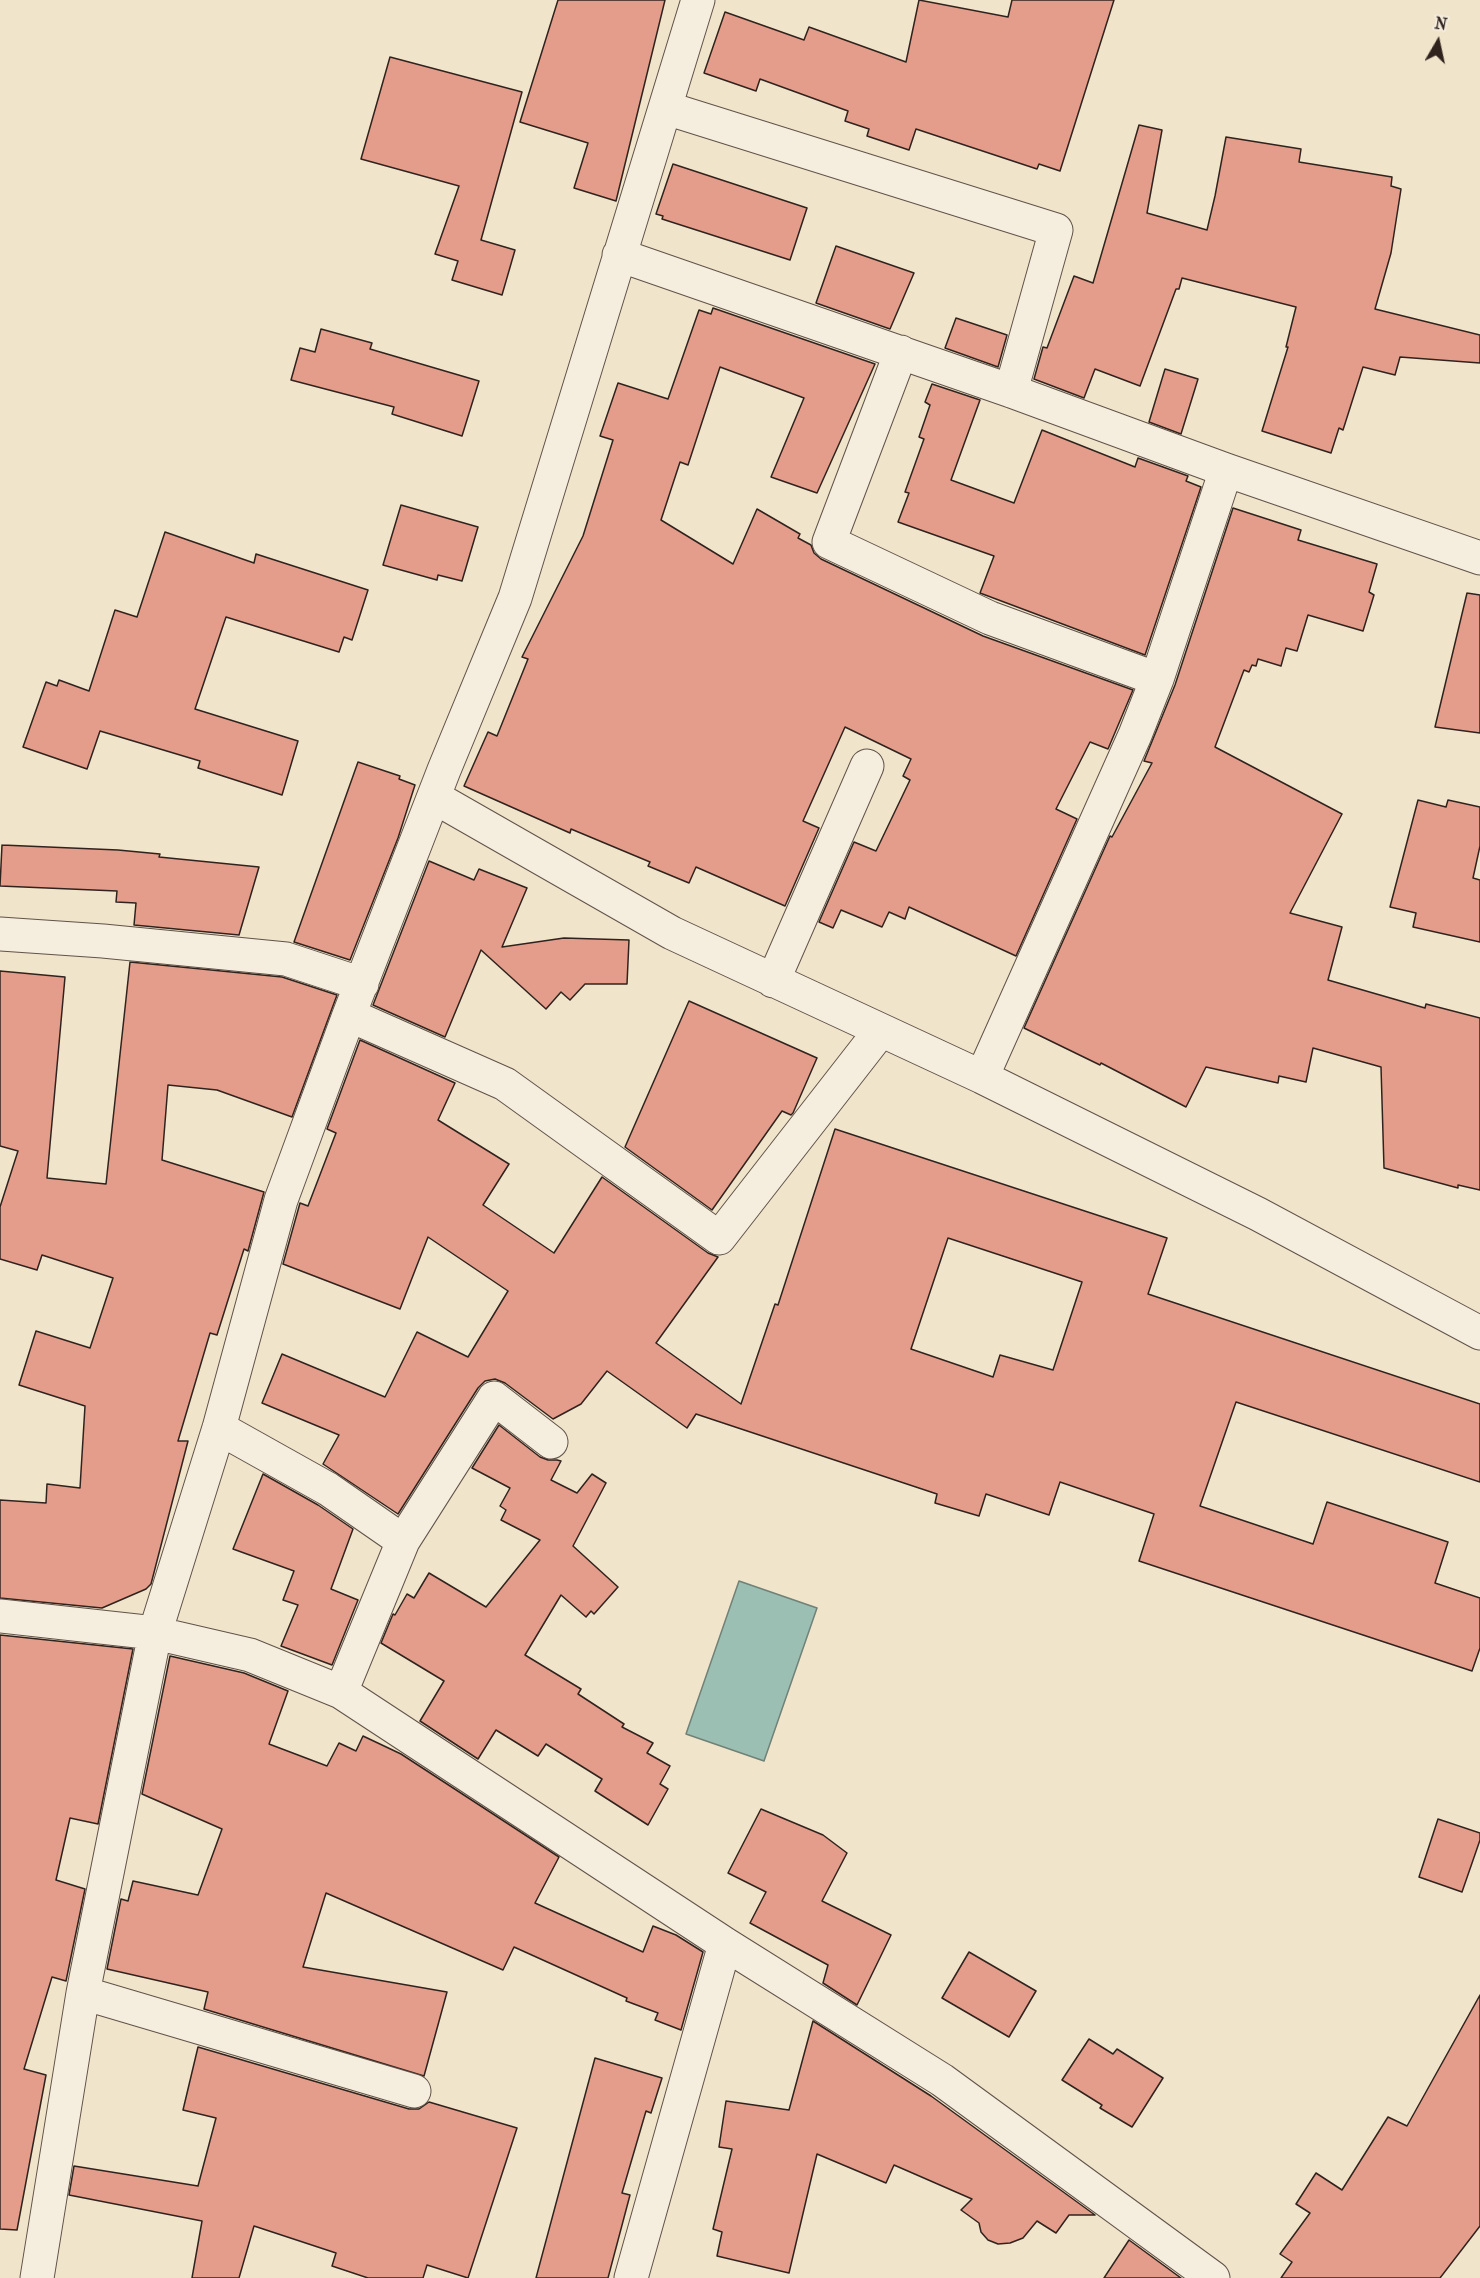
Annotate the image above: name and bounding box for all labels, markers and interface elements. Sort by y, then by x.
north arrow [1408,12,1468,72]
text: N [1433,13,1448,34]

